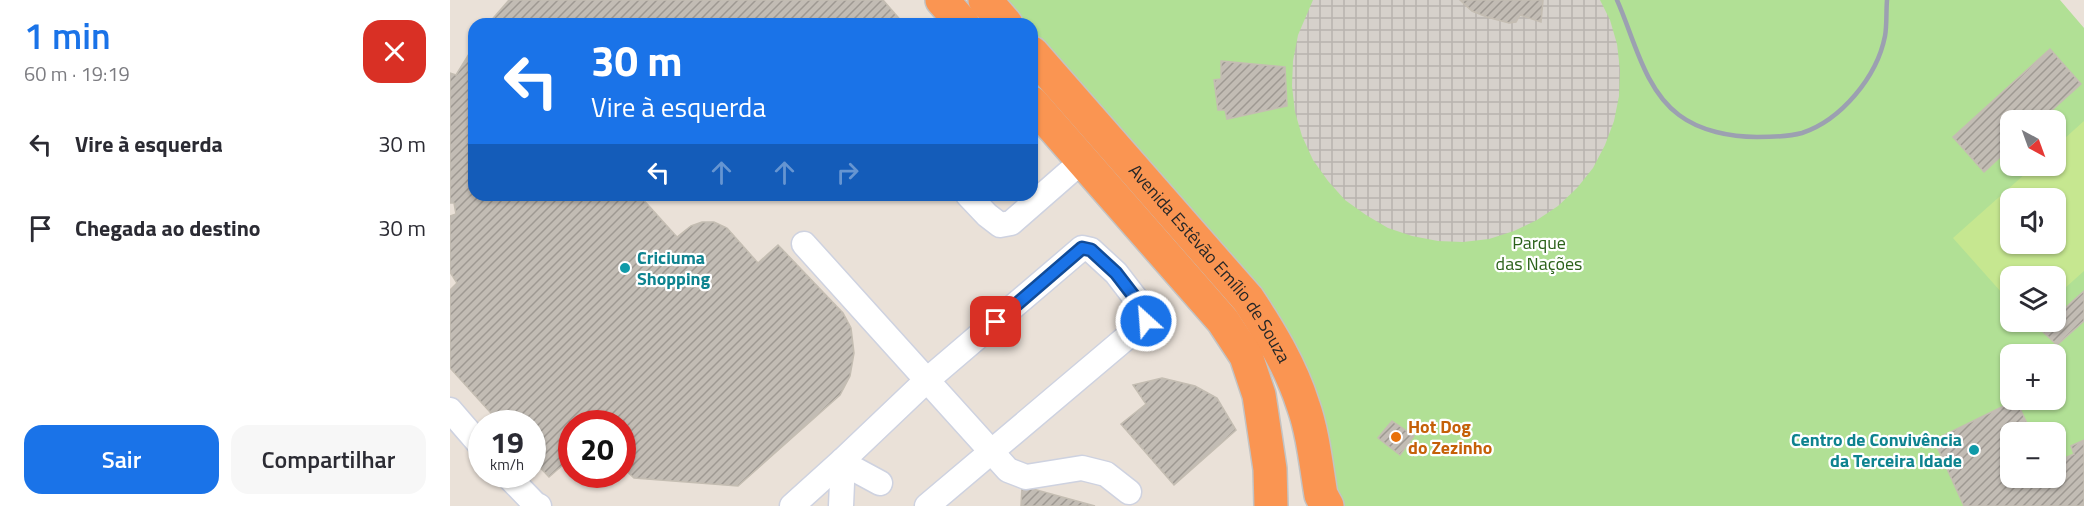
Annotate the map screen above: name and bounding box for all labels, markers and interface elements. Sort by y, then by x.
text: 1 min [24,8,111,63]
button: close [363,20,426,83]
text: 30 m [591,28,683,92]
icon: left [492,42,570,120]
text: 60 m · 19:19 [24,58,130,89]
text: Vire à esquerda [591,86,766,127]
north arrow [2000,110,2066,176]
map controls [2000,110,2066,488]
text: Vire à esquerda [75,127,223,161]
text: 30 m [378,127,426,161]
icon: left [24,128,57,161]
icon: left [642,156,675,189]
icon: ahead [705,156,738,189]
icon: ahead [768,156,801,189]
icon: right [831,156,864,189]
street label: Avenida Estêvão Emílio de Souza [1122,158,1298,367]
button: sound [2000,188,2066,254]
text: Chegada ao destino [75,211,261,245]
text: 30 m [378,211,426,245]
icon: arrive [24,212,57,245]
park label: Parque das Nações [1496,229,1582,277]
place label: Criciuma Shopping [637,244,711,292]
marker: Criciuma Shopping [618,261,632,275]
button: layers [2000,266,2066,332]
position arrow [1114,289,1178,353]
pin [970,296,1021,347]
icon: arrive [979,305,1012,338]
button: + [2000,344,2066,410]
speed limit sign: 20 [558,410,636,488]
place label: Hot Dog do Zezinho [1408,413,1492,461]
text: 19 [490,419,524,465]
button: − [2000,422,2066,488]
button: Sair [24,425,219,494]
button: Compartilhar [231,425,426,494]
place label: Centro de Convivência da Terceira Idade [1791,426,1962,474]
marker: Hot Dog do Zezinho [1389,430,1403,444]
marker: Centro de Convivência da Terceira Idade [1967,443,1981,457]
text: km/h [490,453,524,476]

